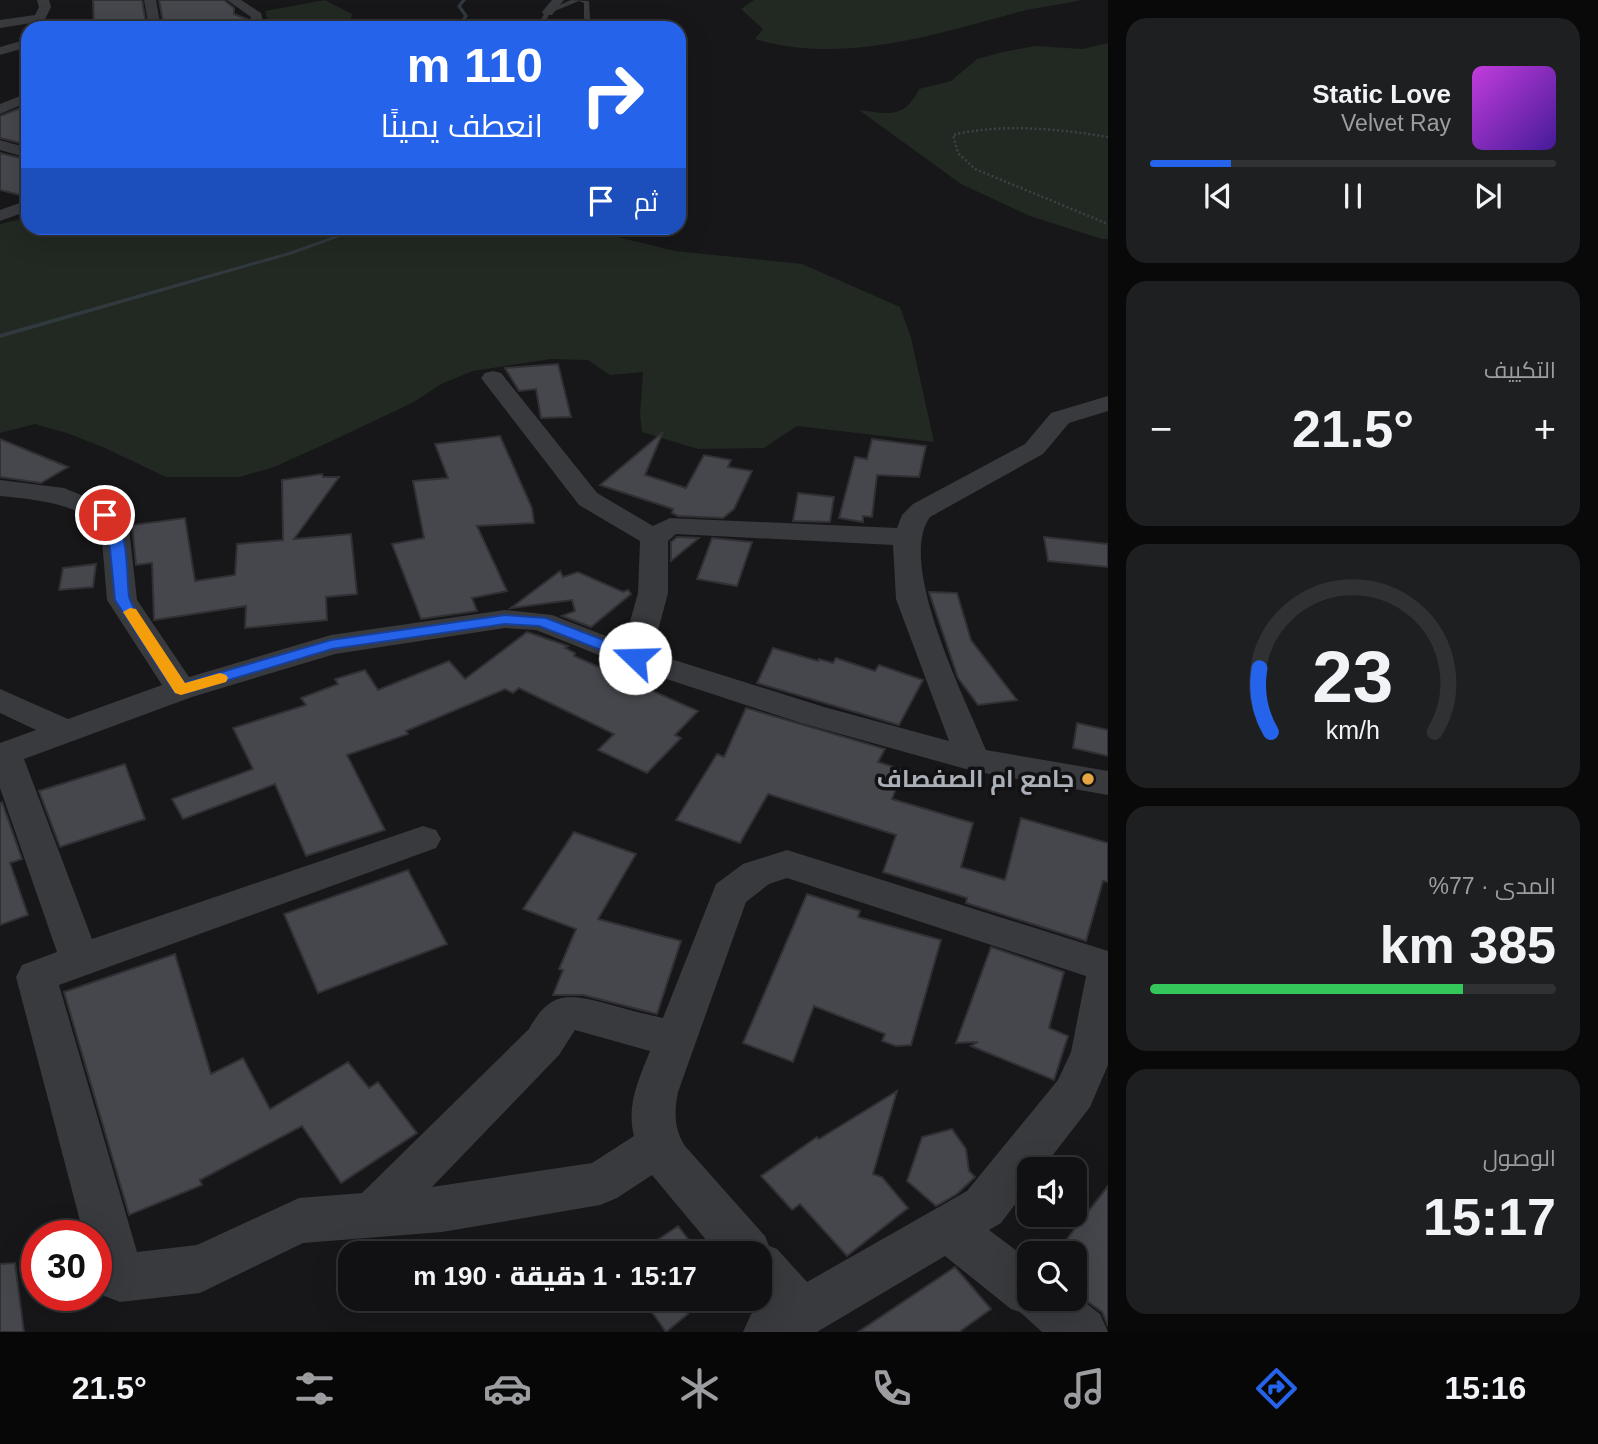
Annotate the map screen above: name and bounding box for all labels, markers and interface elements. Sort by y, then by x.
text: 110 m [407,38,543,92]
icon: right [567,49,658,140]
text: Static Love [1312,79,1451,109]
text: انعطف يمينًا [380,108,543,144]
text: Velvet Ray [1341,110,1451,136]
icon: previous [1199,177,1237,215]
icon: pause [1334,177,1372,215]
icon: next [1469,177,1507,215]
icon: arrive [582,182,620,220]
text: ثم [634,187,658,217]
text: التكييف [1484,357,1556,383]
text: 21.5° [1292,400,1414,458]
text: − [1150,408,1172,450]
text: + [1534,408,1556,450]
pin [75,485,135,545]
icon: arrive [86,496,124,534]
position arrow [598,621,672,695]
text: 23 [1313,636,1393,717]
text: km/h [1326,716,1380,744]
place label: جامع ام الصفصاف [877,765,1074,795]
marker: جامع ام الصفصاف [1080,771,1096,787]
text: المدى · 77% [1429,873,1556,899]
text: 385 km [1380,916,1556,974]
text: الوصول [1483,1145,1556,1171]
map controls [1017,1157,1087,1311]
button: sound [1017,1157,1087,1227]
text: 15:17 [1423,1188,1556,1246]
speed limit sign: 30 [21,1220,112,1311]
button: search [1017,1241,1087,1311]
text: 15:17 · 1 دقيقة · 190 m [413,1261,697,1291]
icon: filters [290,1364,339,1413]
icon: car [483,1364,532,1413]
icon: climate [675,1364,724,1413]
icon: phone [867,1364,916,1413]
icon: music [1060,1364,1109,1413]
icon: directions [1252,1364,1301,1413]
text: 21.5° [72,1370,147,1406]
text: 15:16 [1444,1370,1526,1406]

